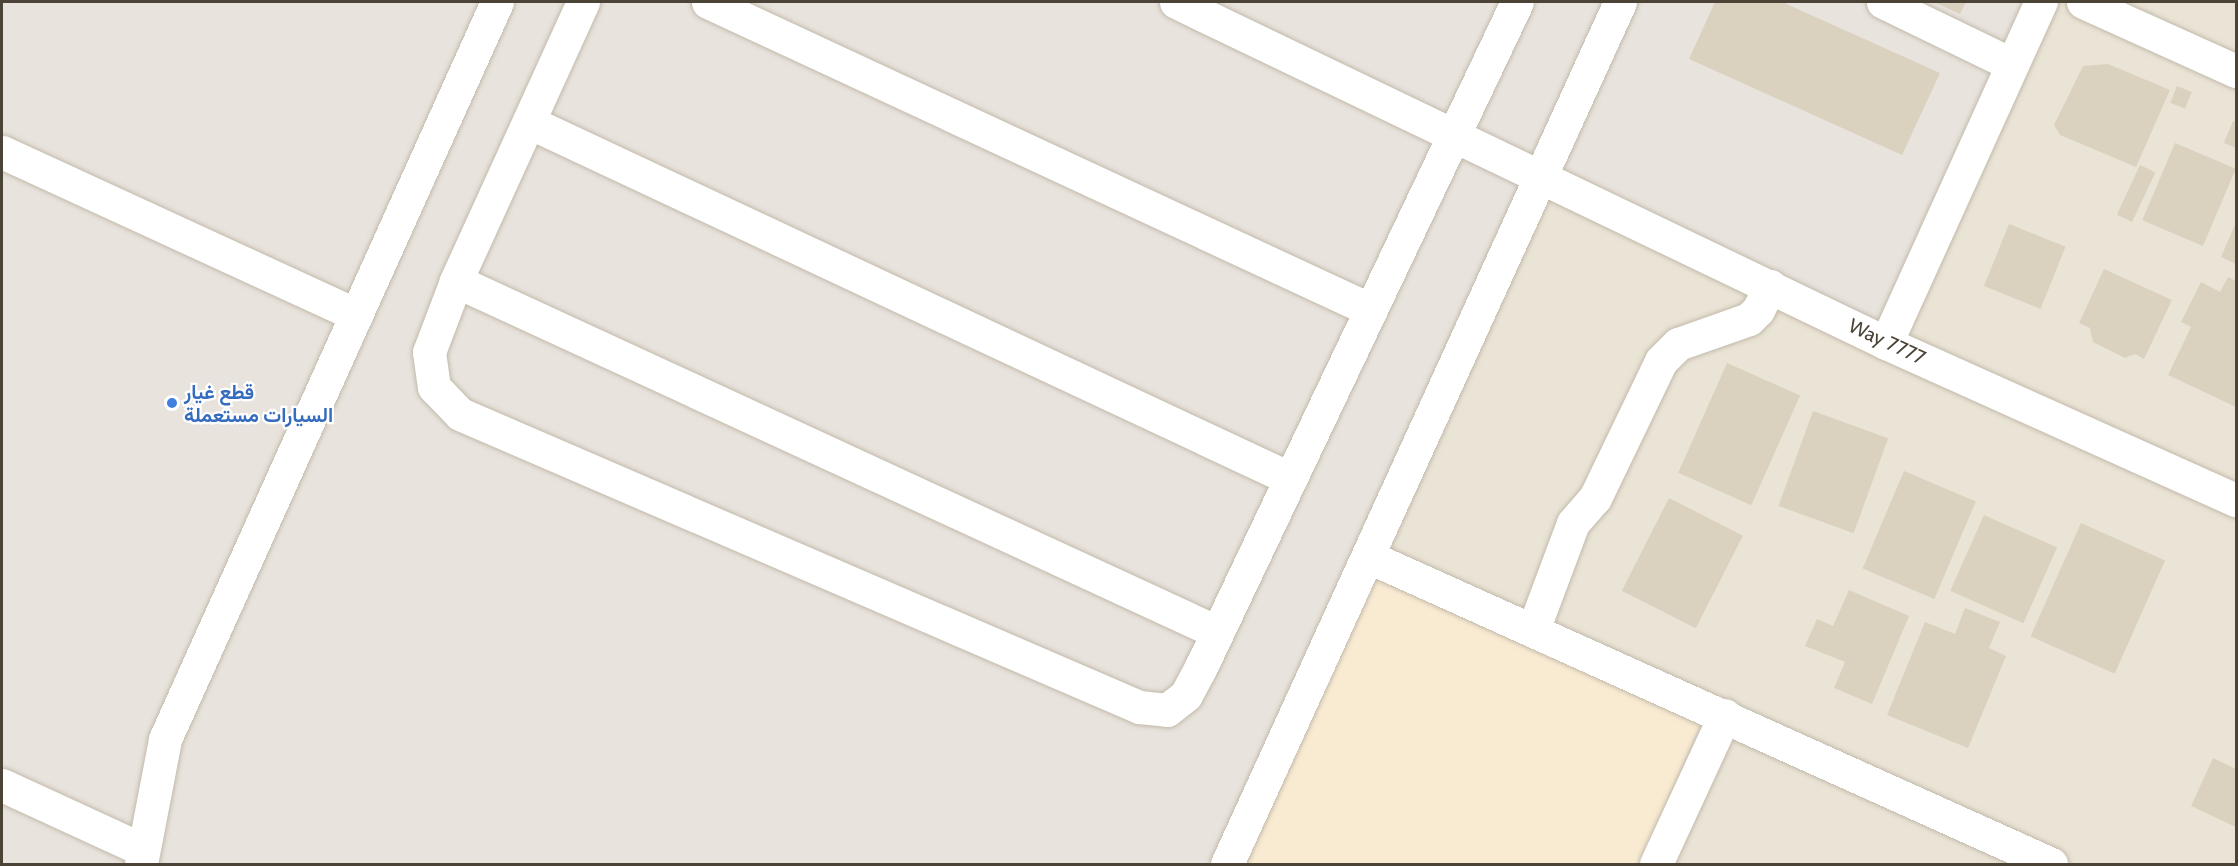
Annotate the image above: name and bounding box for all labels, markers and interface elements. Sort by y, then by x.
street label: Way 7777 [1845,314,1929,370]
place label: قطع غيار السيارات مستعملة [184,380,333,427]
marker: قطع غيار السيارات مستعملة [165,396,179,410]

